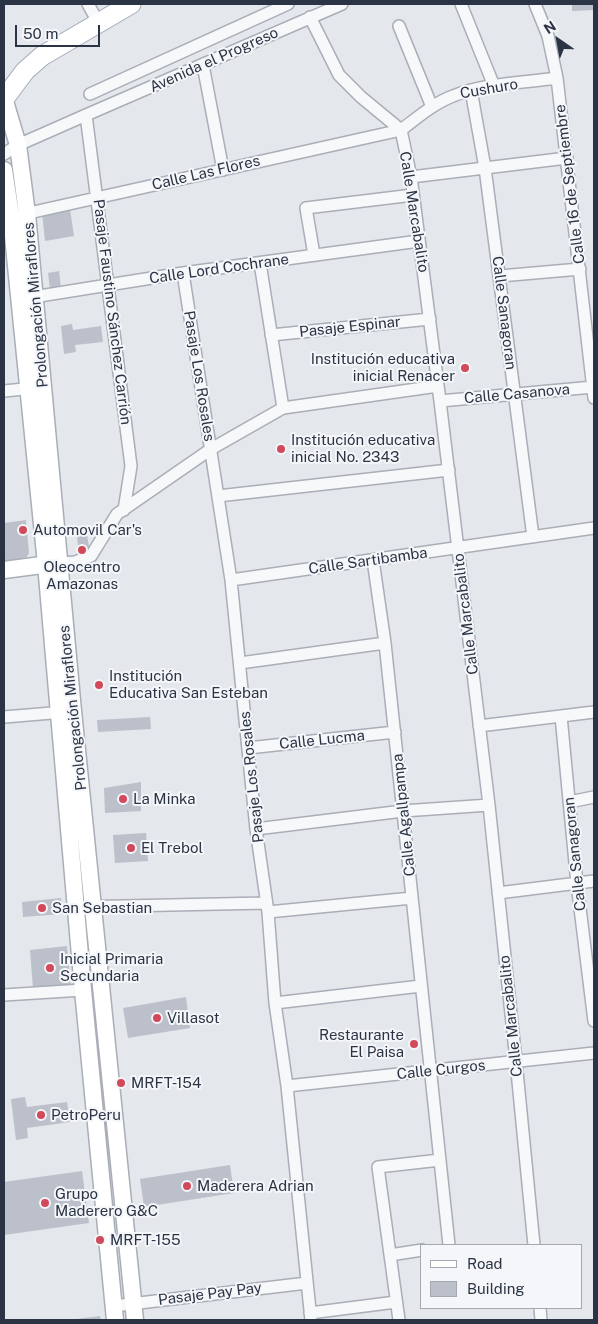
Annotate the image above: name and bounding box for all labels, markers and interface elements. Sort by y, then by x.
scale bar [18,15,102,47]
north arrow [533,15,583,65]
text: N [541,18,559,37]
street label: Avenida el Progreso [147,24,281,96]
text: 50 m [23,25,58,42]
street label: Cushuro [459,75,519,103]
street label: Calle 16 de Septiembre [551,103,589,265]
street label: Calle Marcabalito [396,150,432,274]
street label: Calle Las Flores [150,152,262,194]
street label: Pasaje Faustino Sánchez Carrión [89,198,135,426]
street label: Prolongación Miraflores [20,221,52,389]
street label: Calle Lord Cochrane [148,250,290,288]
street label: Calle Sanagoran [488,255,520,371]
street label: Pasaje Los Rosales [180,309,218,443]
street label: Pasaje Espinar [298,313,402,341]
place label: Institución educativa inicial Renacer [311,350,455,385]
marker: Institución educativa inicial Renacer [459,362,471,374]
street label: Calle Casanova [463,380,571,408]
place label: Institución educativa inicial No. 2343 [291,431,435,466]
marker: Institución educativa inicial No. 2343 [275,443,287,455]
place label: Automovil Car's [33,521,142,539]
marker: Automovil Car's [17,524,29,536]
marker: Oleocentro Amazonas [76,544,88,556]
street label: Calle Sartibamba [307,544,429,578]
street label: Calle Marcabalito [450,552,482,676]
place label: Oleocentro Amazonas [43,558,121,593]
street label: Prolongación Miraflores [55,624,91,792]
place label: Institución Educativa San Esteban [109,667,268,702]
marker: Institución Educativa San Esteban [93,679,105,691]
street label: Pasaje Los Rosales [236,710,268,844]
street label: Calle Lucma [278,727,366,753]
street label: Calle Agallpampa [389,753,419,877]
place label: La Minka [133,790,196,808]
marker: La Minka [117,793,129,805]
street label: Calle Sanagoran [560,796,590,912]
place label: El Trebol [141,839,203,857]
marker: El Trebol [125,842,137,854]
place label: San Sebastian [52,899,152,917]
marker: San Sebastian [36,902,48,914]
place label: Inicial Primaria Secundaria [60,950,163,985]
street label: Calle Marcabalito [496,954,526,1078]
marker: Inicial Primaria Secundaria [44,962,56,974]
place label: Villasot [167,1009,219,1027]
marker: Villasot [151,1012,163,1024]
place label: Restaurante El Paisa [319,1026,404,1061]
marker: Restaurante El Paisa [408,1038,420,1050]
street label: Calle Curgos [396,1056,486,1084]
place label: MRFT-154 [131,1074,201,1092]
marker: MRFT-154 [115,1077,127,1089]
place label: PetroPeru [51,1106,121,1124]
marker: PetroPeru [35,1109,47,1121]
place label: Maderera Adrian [197,1177,314,1195]
marker: Maderera Adrian [181,1180,193,1192]
place label: Grupo Maderero G&C [55,1185,158,1220]
marker: Grupo Maderero G&C [39,1197,51,1209]
place label: MRFT-155 [110,1231,181,1249]
marker: MRFT-155 [94,1234,106,1246]
legend [420,1244,583,1309]
text: Road [467,1255,503,1272]
street label: Pasaje Pay Pay [157,1279,263,1309]
text: Building [467,1280,525,1297]

